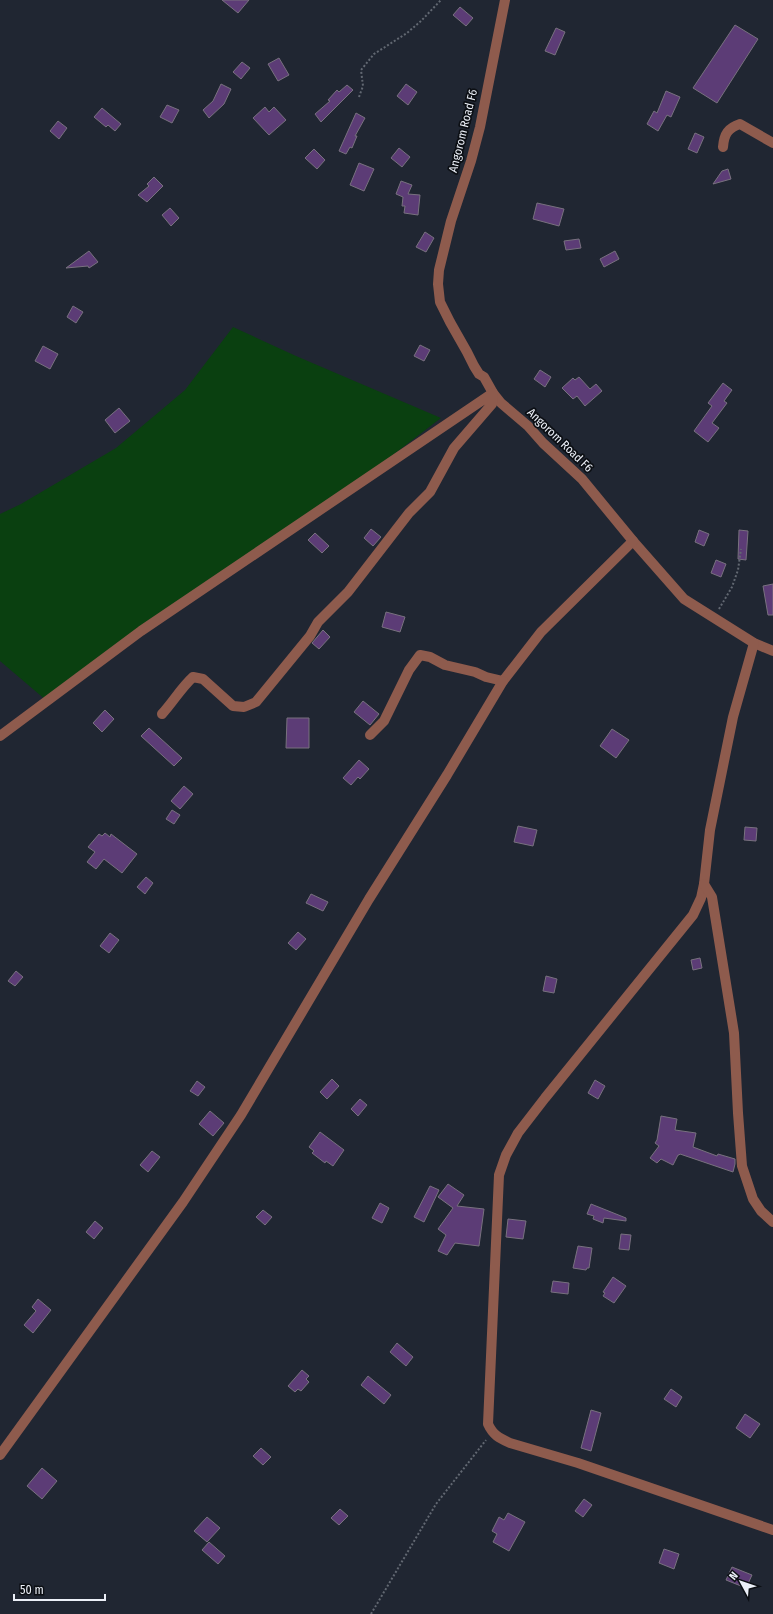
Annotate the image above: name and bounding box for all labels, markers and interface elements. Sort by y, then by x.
street label: Angorom Road F6 [446,88,480,174]
street label: Angorom Road F6 [524,405,596,475]
north arrow [721,1562,761,1602]
text: N [727,1569,741,1583]
scale bar [14,1576,105,1602]
text: 50 m [20,1583,44,1597]

